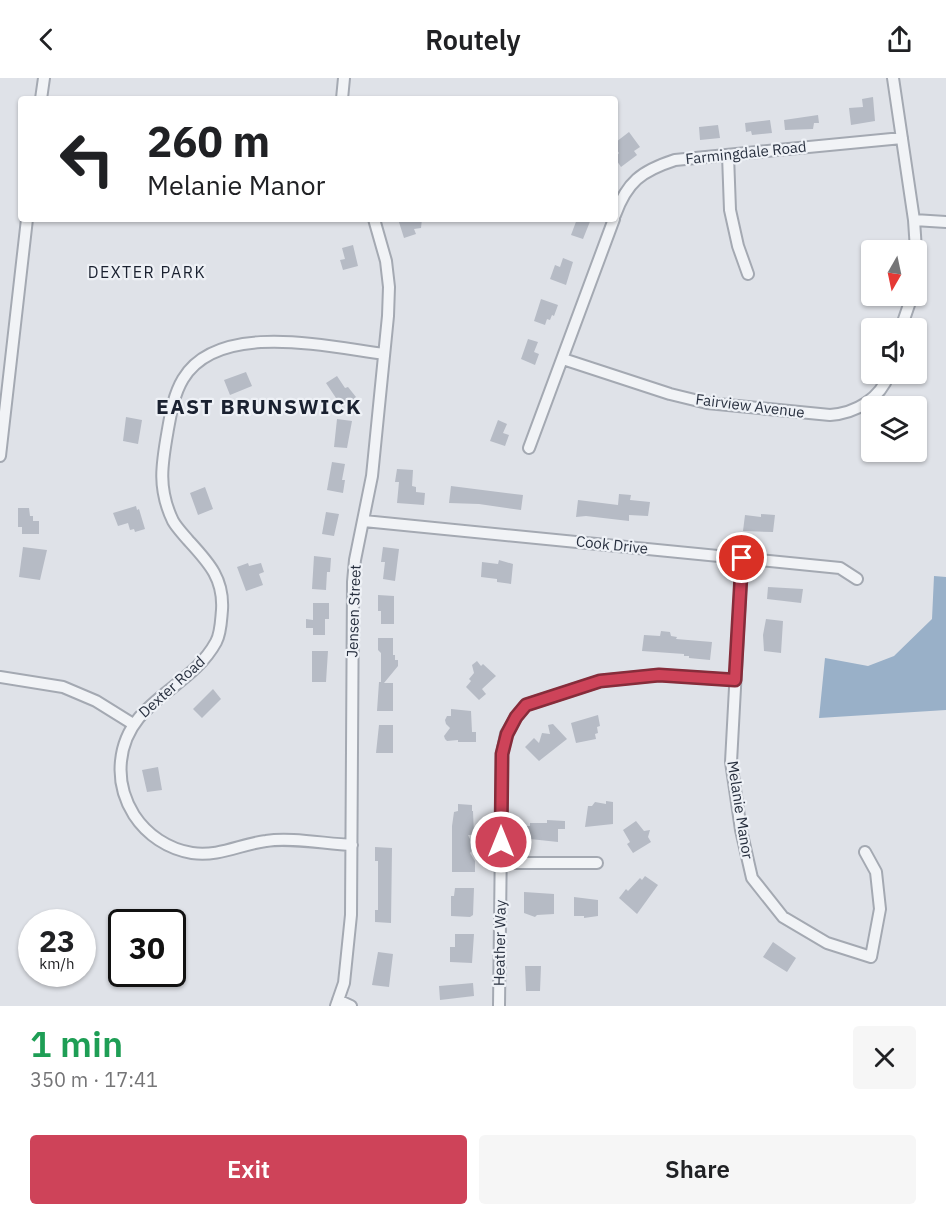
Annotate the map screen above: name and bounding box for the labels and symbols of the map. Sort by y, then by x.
street label: Farmingdale Road [685,137,807,168]
north arrow [861,240,927,306]
district label: DEXTER PARK [88,262,206,282]
street label: Fairview Avenue [694,389,806,422]
district label: EAST BRUNSWICK [156,392,362,420]
street label: Cook Drive [575,531,649,558]
pin [716,532,767,583]
street label: Jensen Street [342,564,365,658]
street label: Dexter Road [135,652,209,721]
street label: Melanie Manor [723,759,758,861]
position arrow [469,810,533,874]
street label: Heather Way [489,899,510,986]
speed limit sign: 30 [108,909,186,987]

